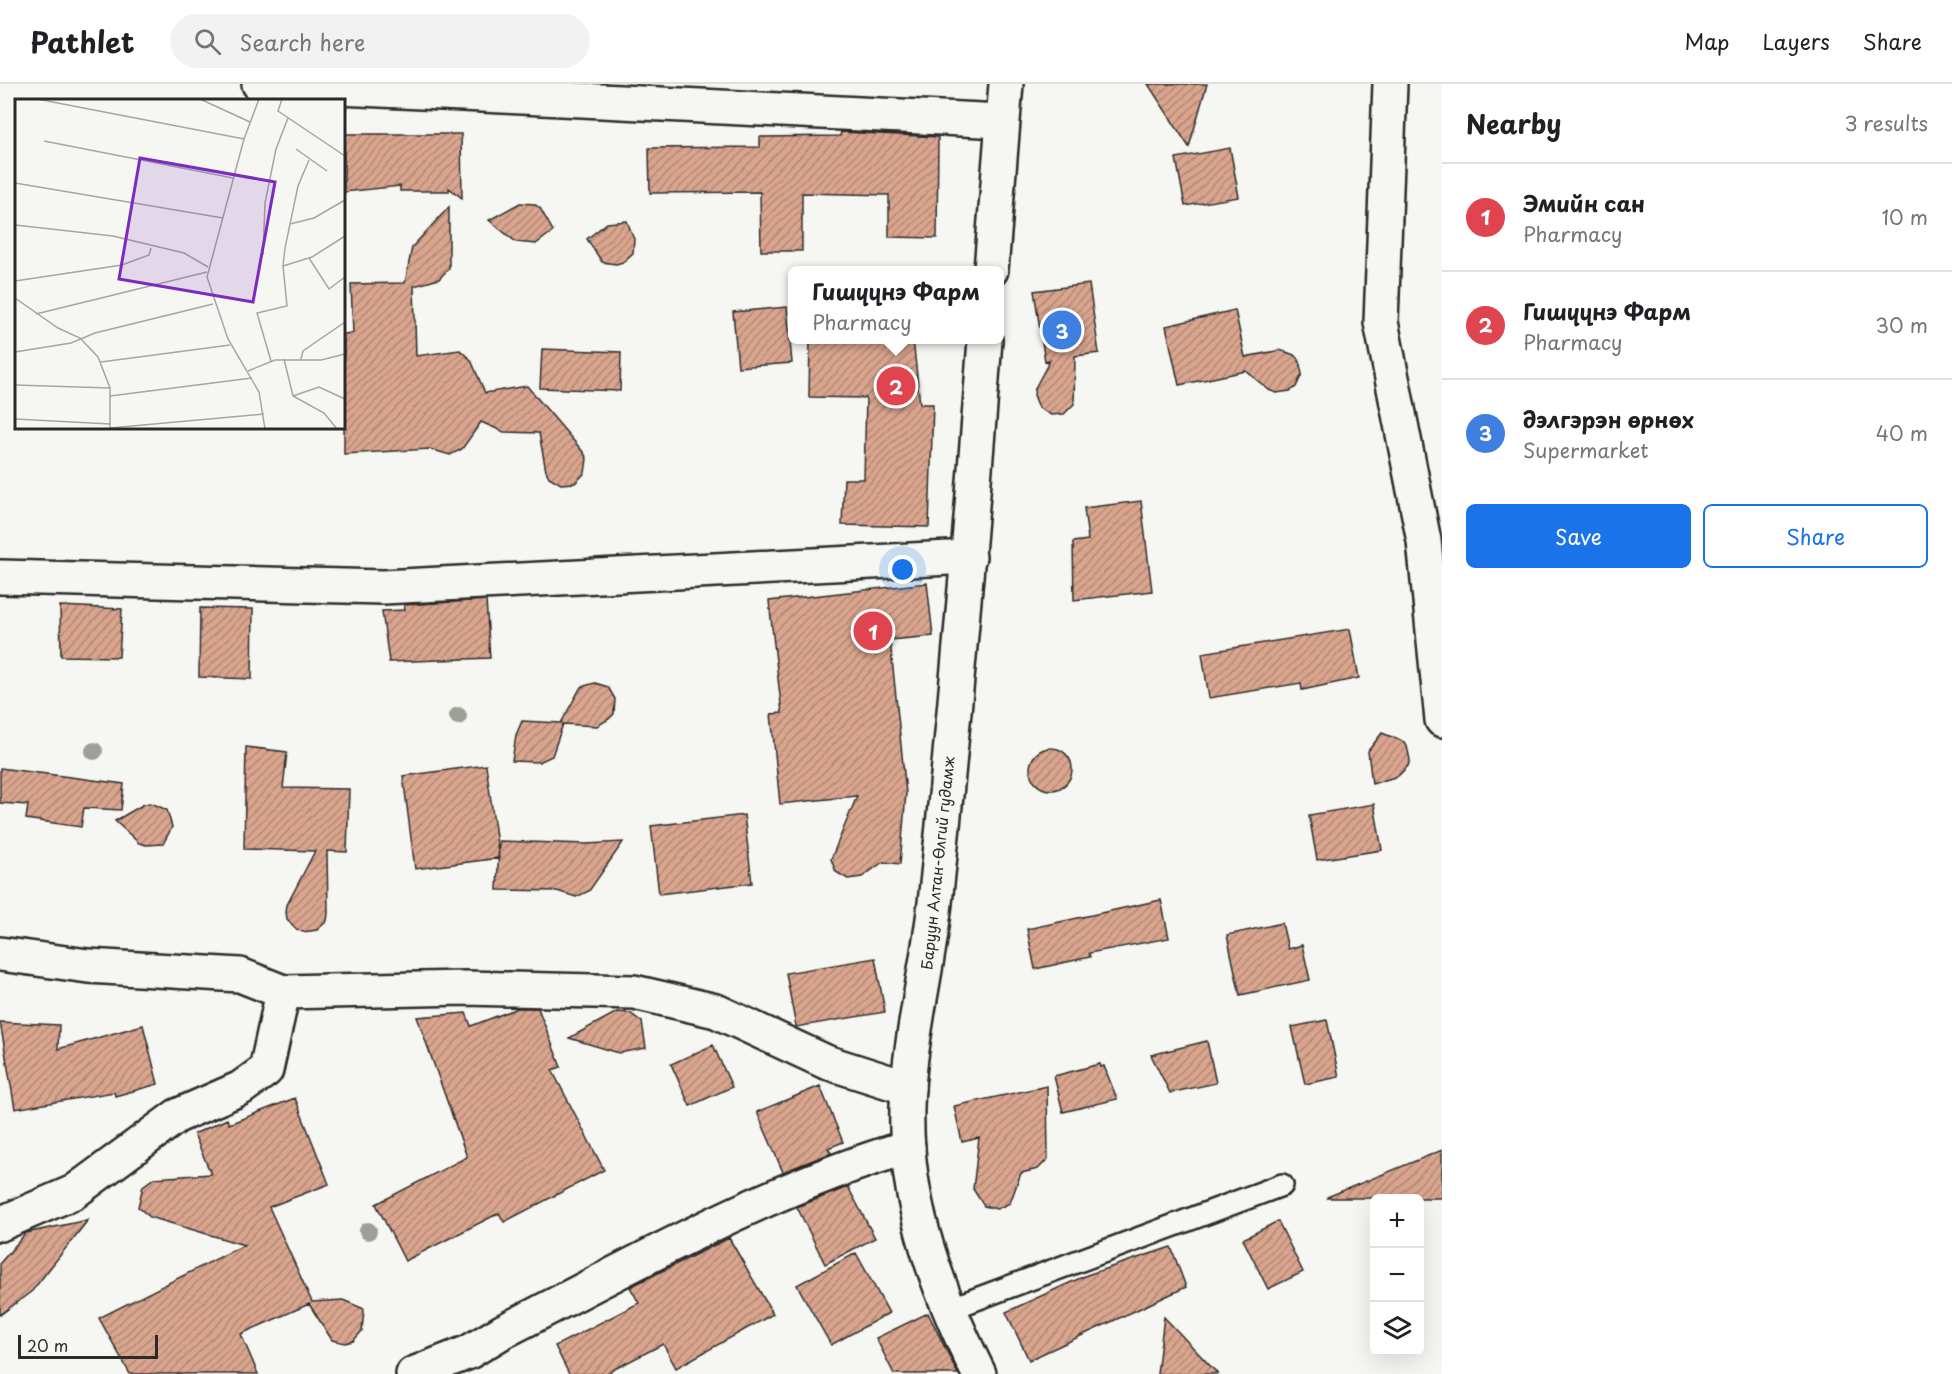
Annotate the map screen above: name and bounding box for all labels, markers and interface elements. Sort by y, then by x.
search box [170,14,590,68]
text: Pathlet [30,20,134,63]
icon: search [191,25,224,58]
text: Search here [239,25,365,58]
text: Map [1685,25,1729,57]
text: Layers [1762,25,1830,57]
text: Share [1863,25,1922,57]
inset map [15,99,345,429]
text: Nearby [1466,104,1561,143]
text: 3 results [1845,108,1928,138]
text: Эмийн сан [1523,186,1645,219]
text: 1 [1481,202,1490,232]
text: 10 m [1881,202,1928,232]
text: Pharmacy [1523,219,1623,249]
popup [788,266,1004,344]
text: Гишүүнэ Фарм [812,274,980,307]
text: Гишүүнэ Фарм [1523,294,1691,327]
text: Pharmacy [812,307,912,337]
pin: 3 [1042,308,1082,352]
text: 2 [1478,310,1493,340]
text: 30 m [1875,310,1928,340]
text: Pharmacy [1523,327,1623,357]
pin: 2 [876,364,916,408]
text: дэлгэрэн өрнөх [1523,402,1694,435]
text: 3 [1479,418,1492,448]
text: 40 m [1876,418,1928,448]
text: Supermarket [1523,435,1649,465]
button: Save [1466,504,1691,568]
button: Share [1703,504,1928,568]
your location [888,555,917,584]
pin: 1 [854,608,892,654]
street label: Баруун Алтан-Өлгий гудамж [914,755,960,971]
map controls [1370,1194,1424,1356]
button: + [1370,1194,1424,1248]
button: − [1370,1248,1424,1302]
button: layers [1370,1302,1424,1356]
scale bar [18,1332,158,1360]
text: 20 m [27,1333,68,1357]

